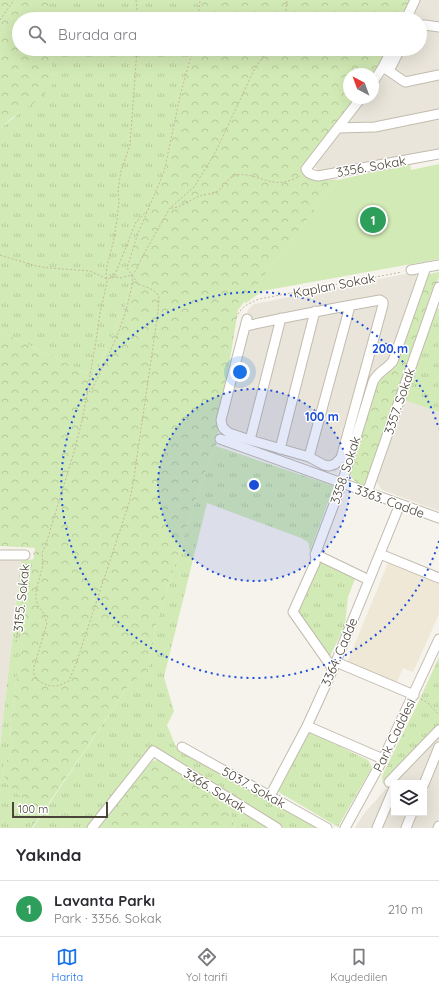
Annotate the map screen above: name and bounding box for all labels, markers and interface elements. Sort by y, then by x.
search box [12,12,427,56]
icon: search [26,23,48,45]
text: Burada ara [58,25,137,44]
north arrow [343,68,379,104]
street label: 3356. Sokak [335,152,407,180]
pin: 1 [360,205,386,235]
street label: Kaplan Sokak [292,269,376,301]
text: 200 m [372,341,408,356]
your location [230,362,250,382]
street label: 3357. Sokak [380,366,418,436]
text: 100 m [305,409,339,424]
street label: 3358. Sokak [326,434,364,506]
centre of rings [247,478,261,492]
street label: 3363. Cadde [353,481,427,521]
street label: 3155. Sokak [9,563,33,633]
street label: 3364. Cadde [317,615,361,689]
street label: Park Caddesi [369,696,419,774]
street label: 5037. Sokak [219,763,289,811]
street label: 3366. Sokak [181,765,249,815]
map controls [391,780,427,816]
button: layers [391,780,427,816]
scale bar [12,800,108,819]
text: 100 m [18,802,48,816]
text: Yakında [16,844,81,865]
text: Lavanta Parkı [54,891,155,910]
text: 1 [26,901,32,917]
text: 210 m [388,901,423,917]
text: Park · 3356. Sokak [54,910,162,926]
tab: Harita [52,946,83,984]
tab: Yol tarifi [186,946,227,984]
tab: Kaydedilen [330,946,387,984]

